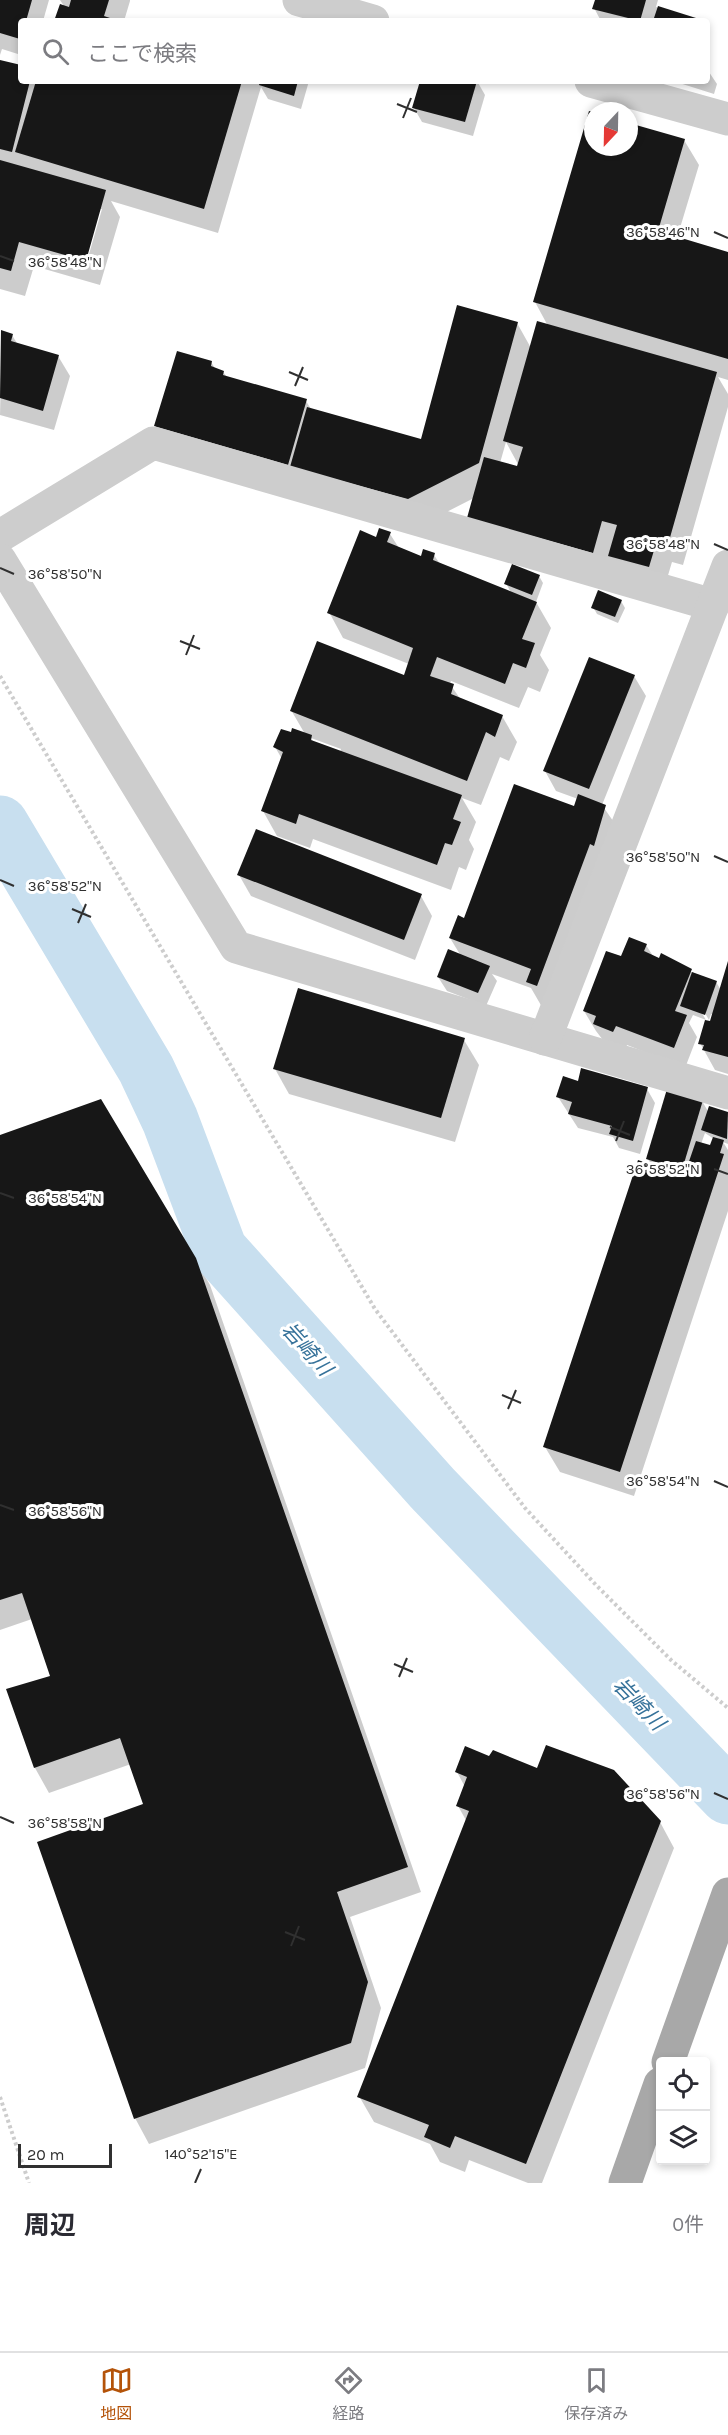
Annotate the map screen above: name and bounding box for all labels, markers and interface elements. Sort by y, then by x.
search box [18,18,710,84]
icon: search [39,35,72,68]
text: ここで検索 [87,41,197,67]
north arrow [584,102,638,156]
text: 36°58'46"N [626,223,700,241]
text: 36°58'48"N [28,253,102,271]
text: 36°58'48"N [626,535,700,553]
text: 36°58'50"N [28,565,102,583]
text: 36°58'50"N [626,848,700,866]
text: 36°58'52"N [28,877,102,895]
text: 36°58'52"N [626,1160,700,1178]
text: 36°58'54"N [28,1189,102,1207]
water label: 岩崎川 [277,1318,338,1382]
text: 36°58'54"N [626,1472,700,1490]
text: 36°58'56"N [28,1502,102,1520]
water label: 岩崎川 [608,1673,671,1736]
text: 36°58'56"N [626,1785,700,1803]
text: 36°58'58"N [28,1814,102,1832]
map controls [656,2057,710,2165]
button: locate [656,2057,710,2111]
button: layers [656,2111,710,2165]
scale bar [18,2141,112,2168]
text: 20 m [27,2145,65,2164]
text: 140°52'15"E [165,2145,237,2163]
text: 周辺 [24,2210,76,2241]
text: 0件 [672,2213,704,2236]
tab: 地図 [100,2364,133,2424]
tab: 経路 [332,2364,365,2424]
tab: 保存済み [564,2364,628,2424]

